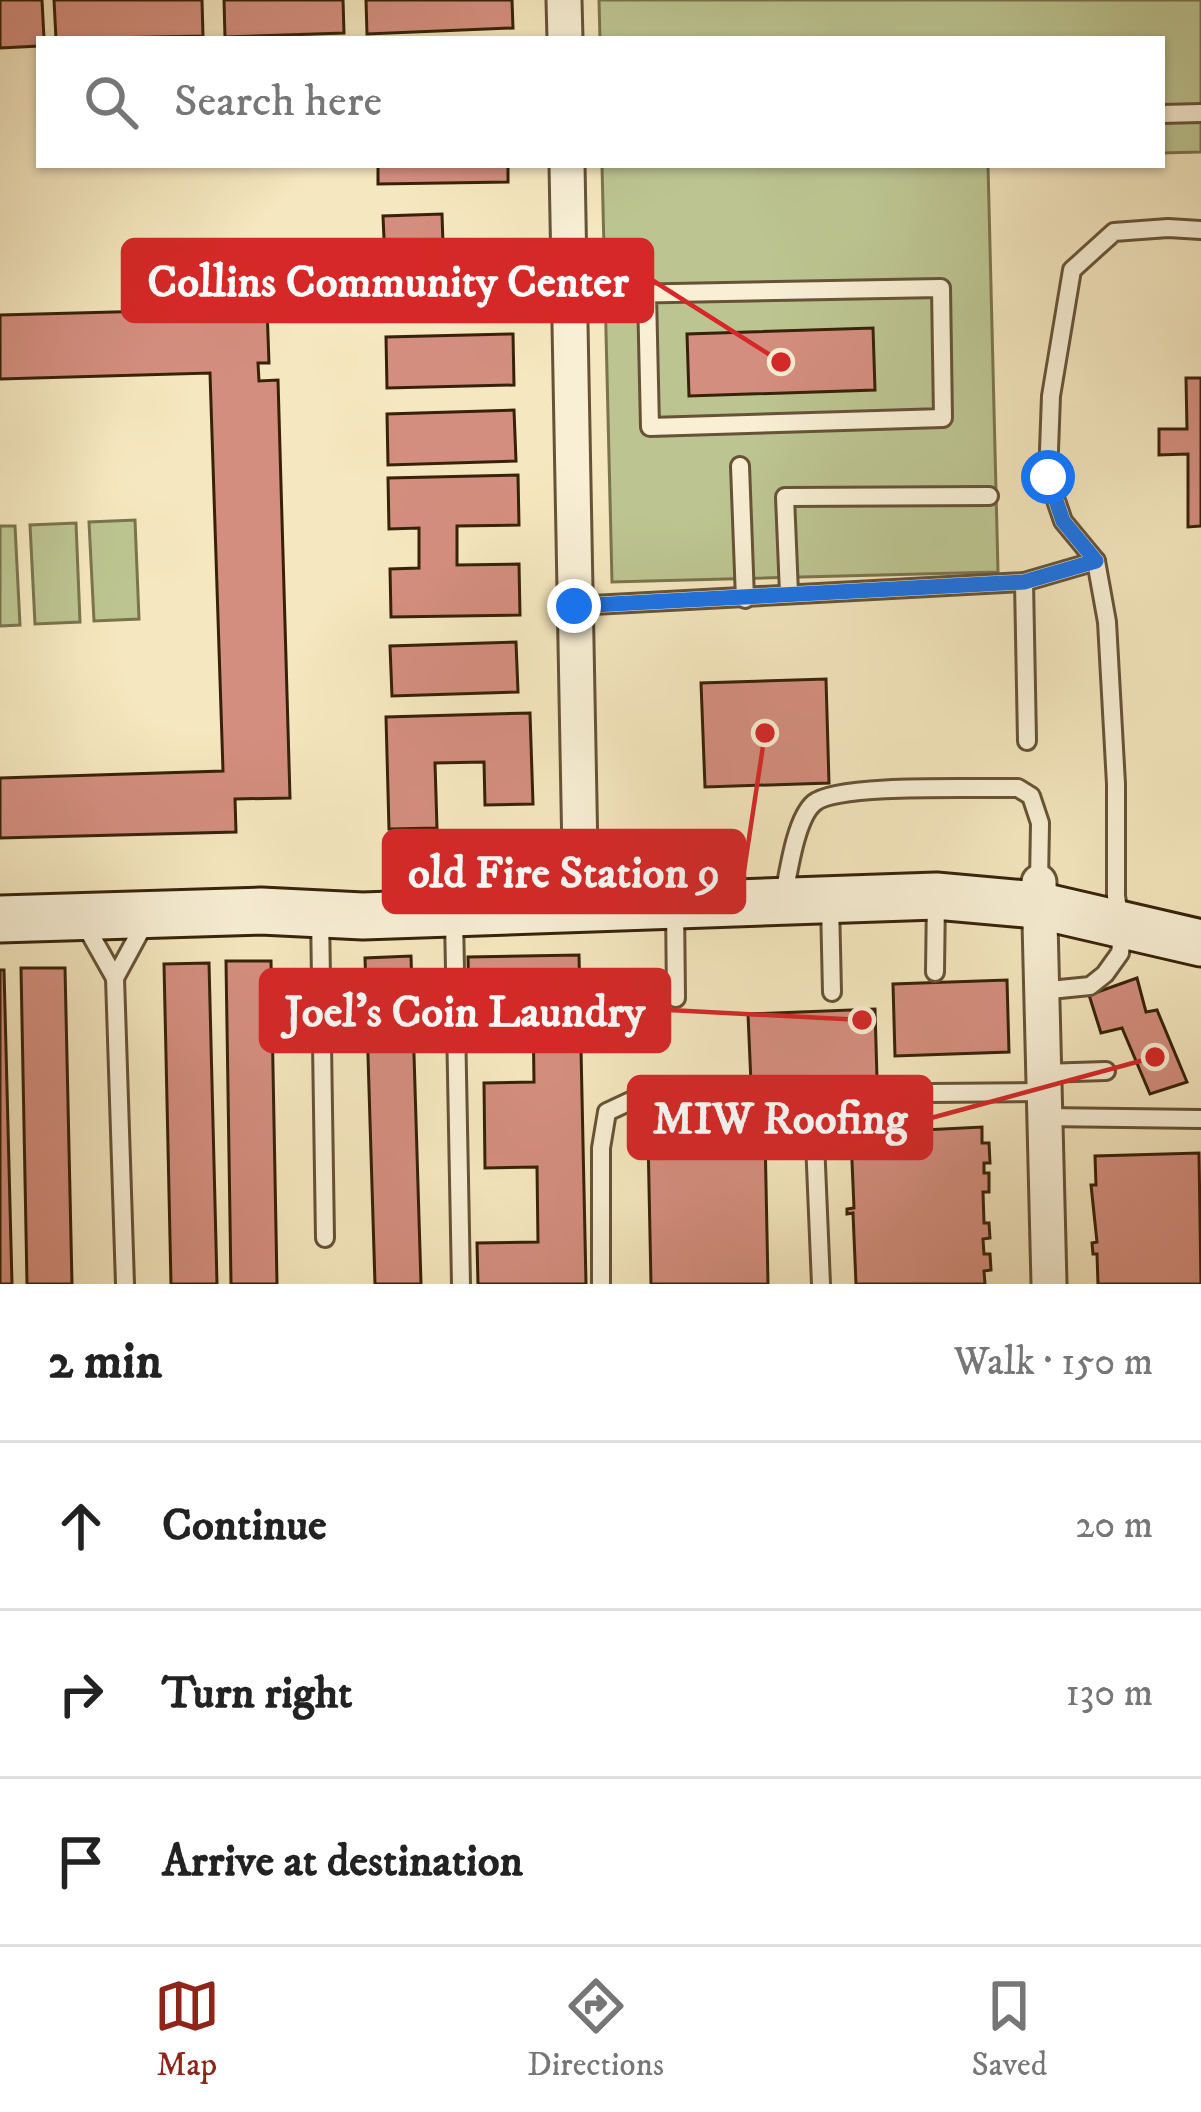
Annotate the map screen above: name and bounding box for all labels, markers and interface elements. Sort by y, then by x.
search box [36,36,1165,168]
icon: search [78,69,144,135]
text: Search here [174,74,382,130]
callout: Collins Community Center [123,240,652,321]
text: Collins Community Center [147,255,630,311]
route start [1021,450,1075,504]
route end [547,579,601,633]
callout: old Fire Station 9 [384,831,744,912]
text: old Fire Station 9 [408,846,720,902]
callout: Joel's Coin Laundry [261,970,669,1051]
text: Joel's Coin Laundry [280,985,647,1041]
callout: MIW Roofing [629,1077,931,1158]
text: MIW Roofing [653,1092,908,1148]
text: 2 min [48,1330,162,1394]
text: Walk · 150 m [954,1338,1153,1387]
icon: ahead [48,1493,114,1559]
text: Continue [162,1498,327,1554]
text: 20 m [1075,1501,1153,1550]
icon: right [48,1661,114,1727]
text: Turn right [162,1666,352,1722]
text: 130 m [1065,1669,1153,1718]
icon: arrive [48,1829,114,1895]
text: Arrive at destination [162,1834,523,1890]
tab: Map [154,1973,220,2086]
tab: Directions [527,1973,664,2086]
tab: Saved [971,1973,1047,2086]

